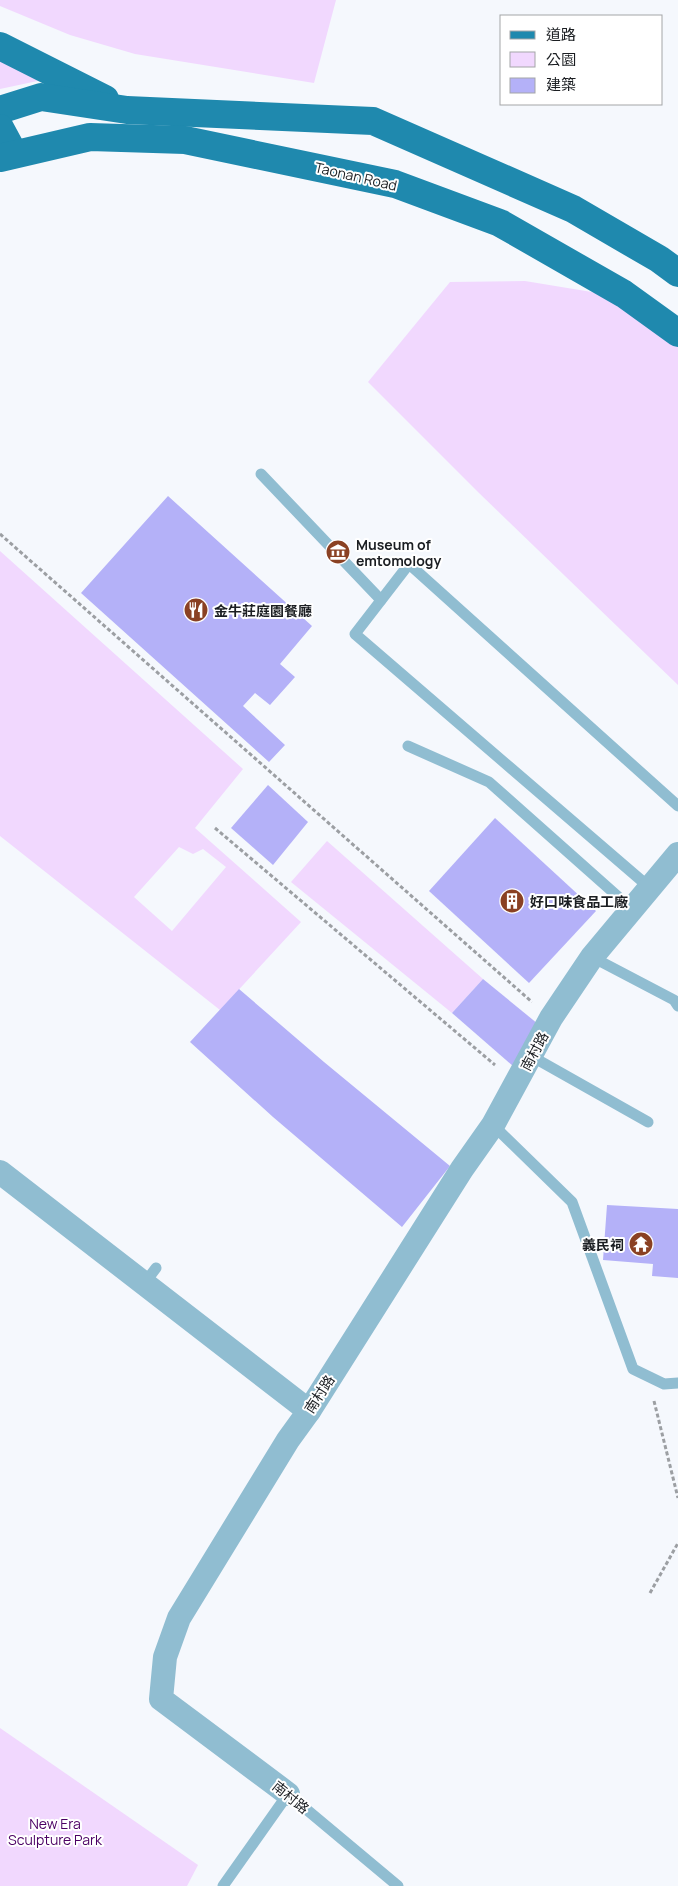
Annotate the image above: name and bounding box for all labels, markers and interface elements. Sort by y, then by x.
legend [500,15,663,105]
text: 道路 [546,24,576,45]
text: 公園 [546,49,576,70]
text: 建築 [546,74,576,95]
street label: Taonan Road [313,157,399,195]
place label: Museum of emtomology [356,535,441,570]
museum icon: Museum of emtomology [325,539,351,565]
restaurant icon: 金牛莊庭園餐廳 [183,597,209,623]
place label: 金牛莊庭園餐廳 [214,601,312,620]
building icon: 好口味食品工廠 [499,888,525,914]
place label: 好口味食品工廠 [530,892,628,911]
street label: 南村路 [516,1028,552,1074]
temple icon: 義民祠 [628,1231,654,1257]
place label: 義民祠 [582,1235,624,1254]
street label: 南村路 [300,1371,338,1417]
street label: 南村路 [269,1776,313,1818]
park label: New Era Sculpture Park [8,1814,103,1849]

